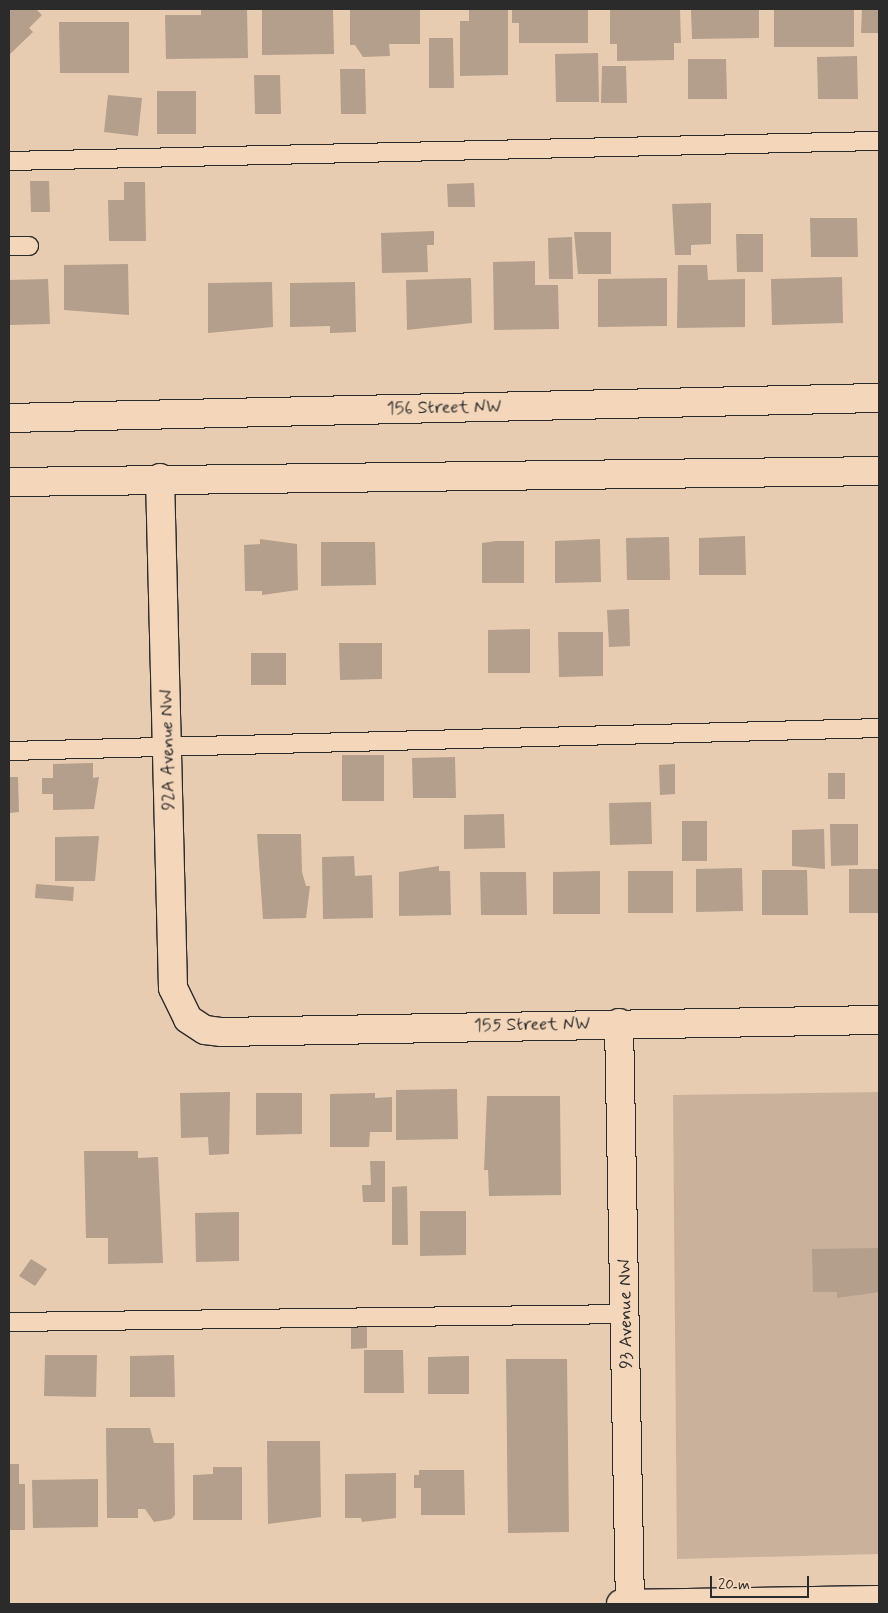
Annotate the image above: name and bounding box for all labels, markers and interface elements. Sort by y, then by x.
street label: 156 Street NW [387,396,501,420]
street label: 92A Avenue NW [156,688,180,812]
street label: 155 Street NW [474,1013,590,1037]
street label: 93 Avenue NW [614,1259,638,1369]
scale bar [713,1566,812,1598]
text: 20 m [718,1575,750,1595]

